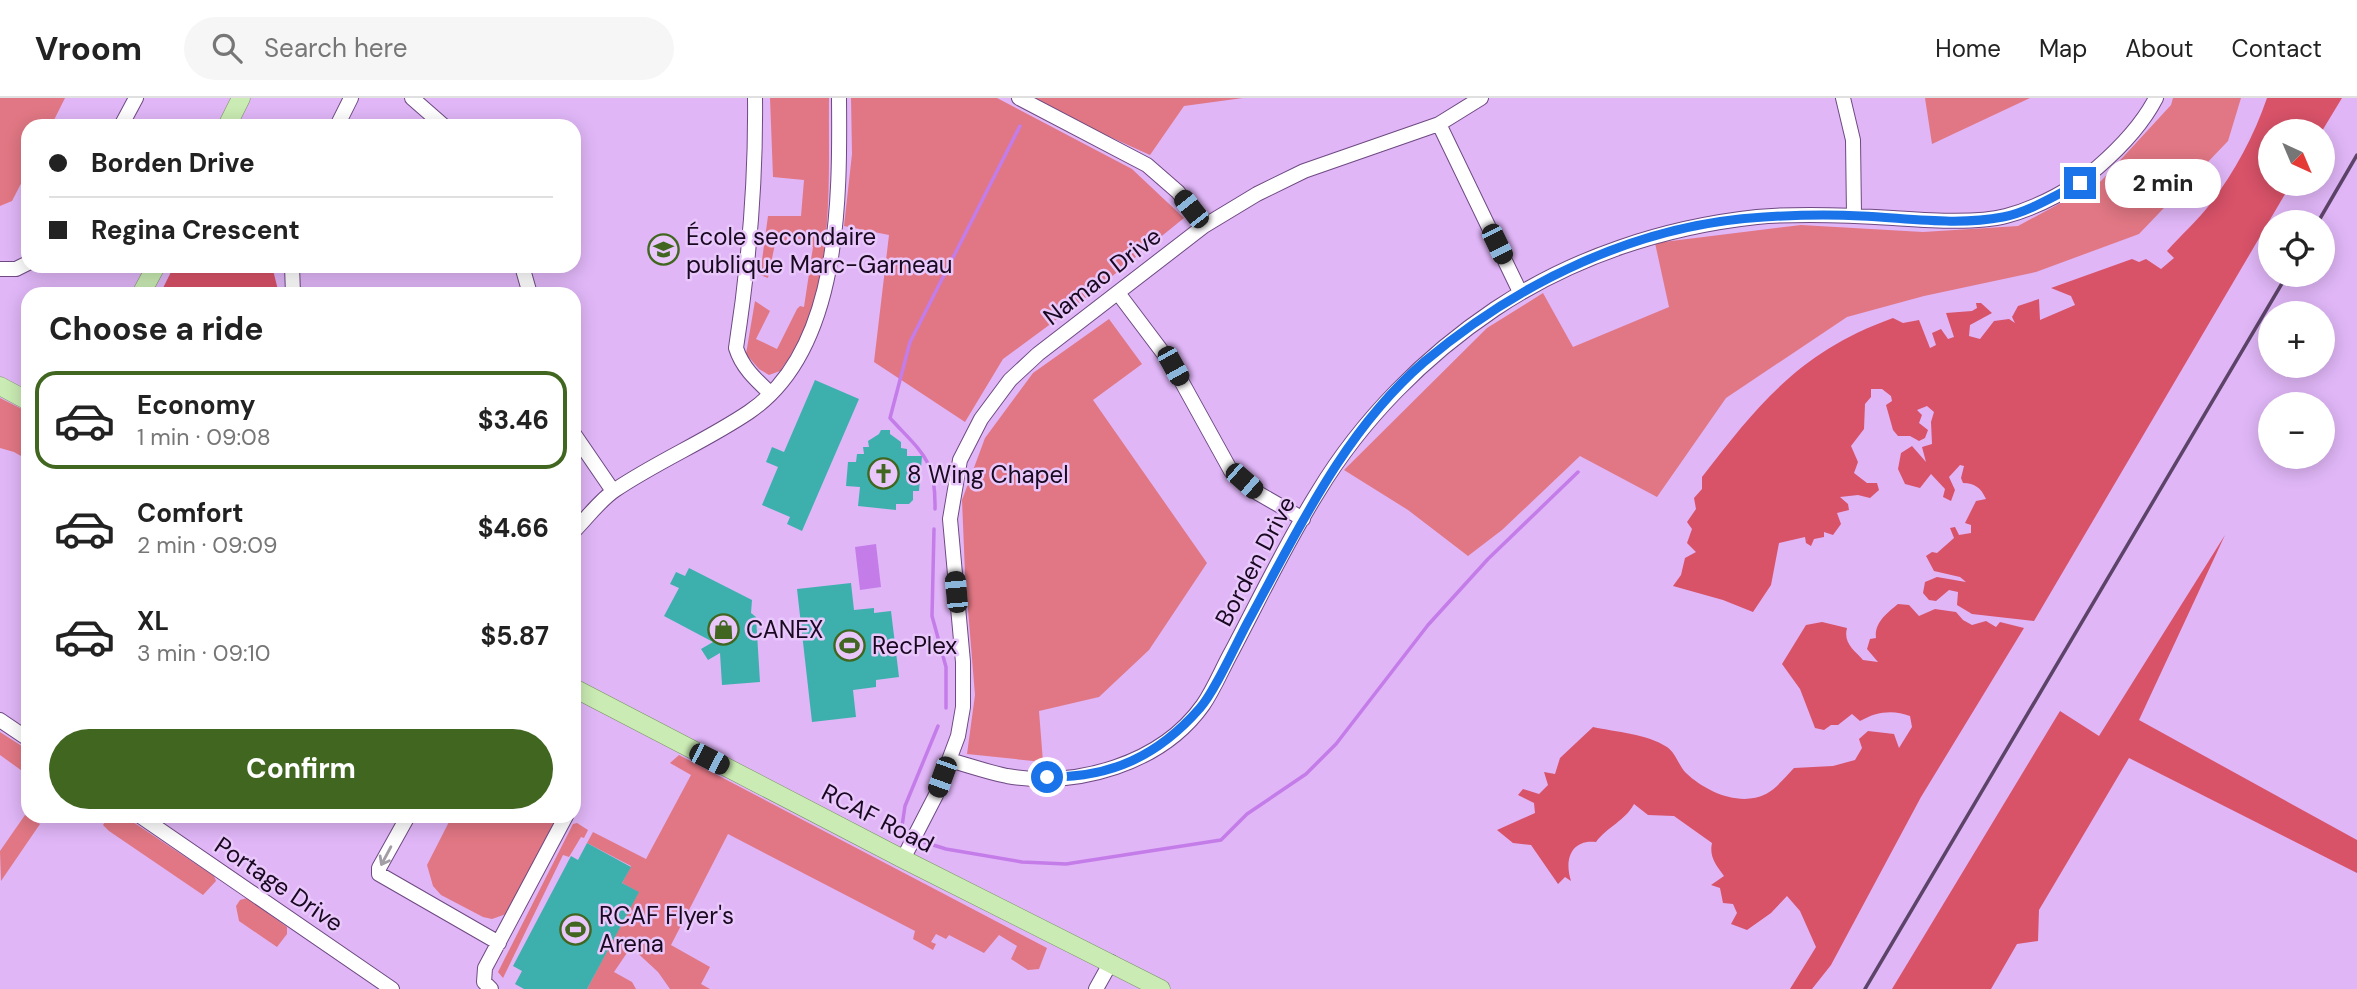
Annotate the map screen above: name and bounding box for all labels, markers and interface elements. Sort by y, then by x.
search box [184,17,674,80]
text: Vroom [35,27,142,70]
icon: search [208,29,246,67]
text: Search here [264,31,408,65]
text: Home [1935,33,2001,64]
text: Map [2039,33,2087,64]
text: About [2125,33,2194,64]
text: Contact [2232,33,2322,64]
north arrow [2258,119,2334,196]
map controls [2258,119,2335,469]
text: Borden Drive [91,146,255,180]
callout: 2 min [2104,158,2220,208]
route end [2064,167,2096,199]
text: 2 min [2133,168,2193,198]
car [1170,186,1213,232]
button: locate [2258,210,2335,287]
text: Regina Crescent [91,213,300,247]
street label: Namao Drive [1037,220,1167,332]
place label: École secondaire publique Marc-Garneau [686,221,952,280]
car [1479,221,1516,267]
school or university icon: École secondaire publique Marc-Garneau [646,233,680,267]
button: + [2258,301,2335,378]
text: Choose a ride [49,308,264,350]
car [1154,343,1193,389]
text: Economy [137,388,255,422]
icon: car [53,389,116,452]
button: − [2258,392,2335,469]
text: $3.46 [478,403,549,437]
text: 1 min · 09:08 [137,422,271,452]
church icon: 8 Wing Chapel [867,457,901,491]
place label: 8 Wing Chapel [907,459,1069,490]
car [1222,459,1267,503]
street label: Borden Drive [1208,491,1302,631]
text: Comfort [137,496,243,530]
icon: car [53,497,116,560]
text: $4.66 [478,511,549,545]
text: 2 min · 09:09 [137,530,277,560]
car [944,570,969,614]
text: XL [137,604,169,638]
icon: car [53,605,116,668]
shop icon: CANEX [706,612,740,646]
place label: CANEX [746,614,823,645]
text: $5.87 [480,619,549,653]
sports icon: RecPlex [832,628,866,662]
place label: RecPlex [872,630,957,661]
text: 3 min · 09:10 [137,638,270,668]
button: Confirm [49,729,553,809]
car [686,740,733,778]
car [925,754,960,800]
route start [1031,761,1063,793]
street label: RCAF Road [817,776,939,860]
street label: Portage Drive [209,830,349,938]
one-way arrow [379,845,392,866]
place label: RCAF Flyer's Arena [599,900,734,959]
sports icon: RCAF Flyer's Arena [559,912,593,946]

